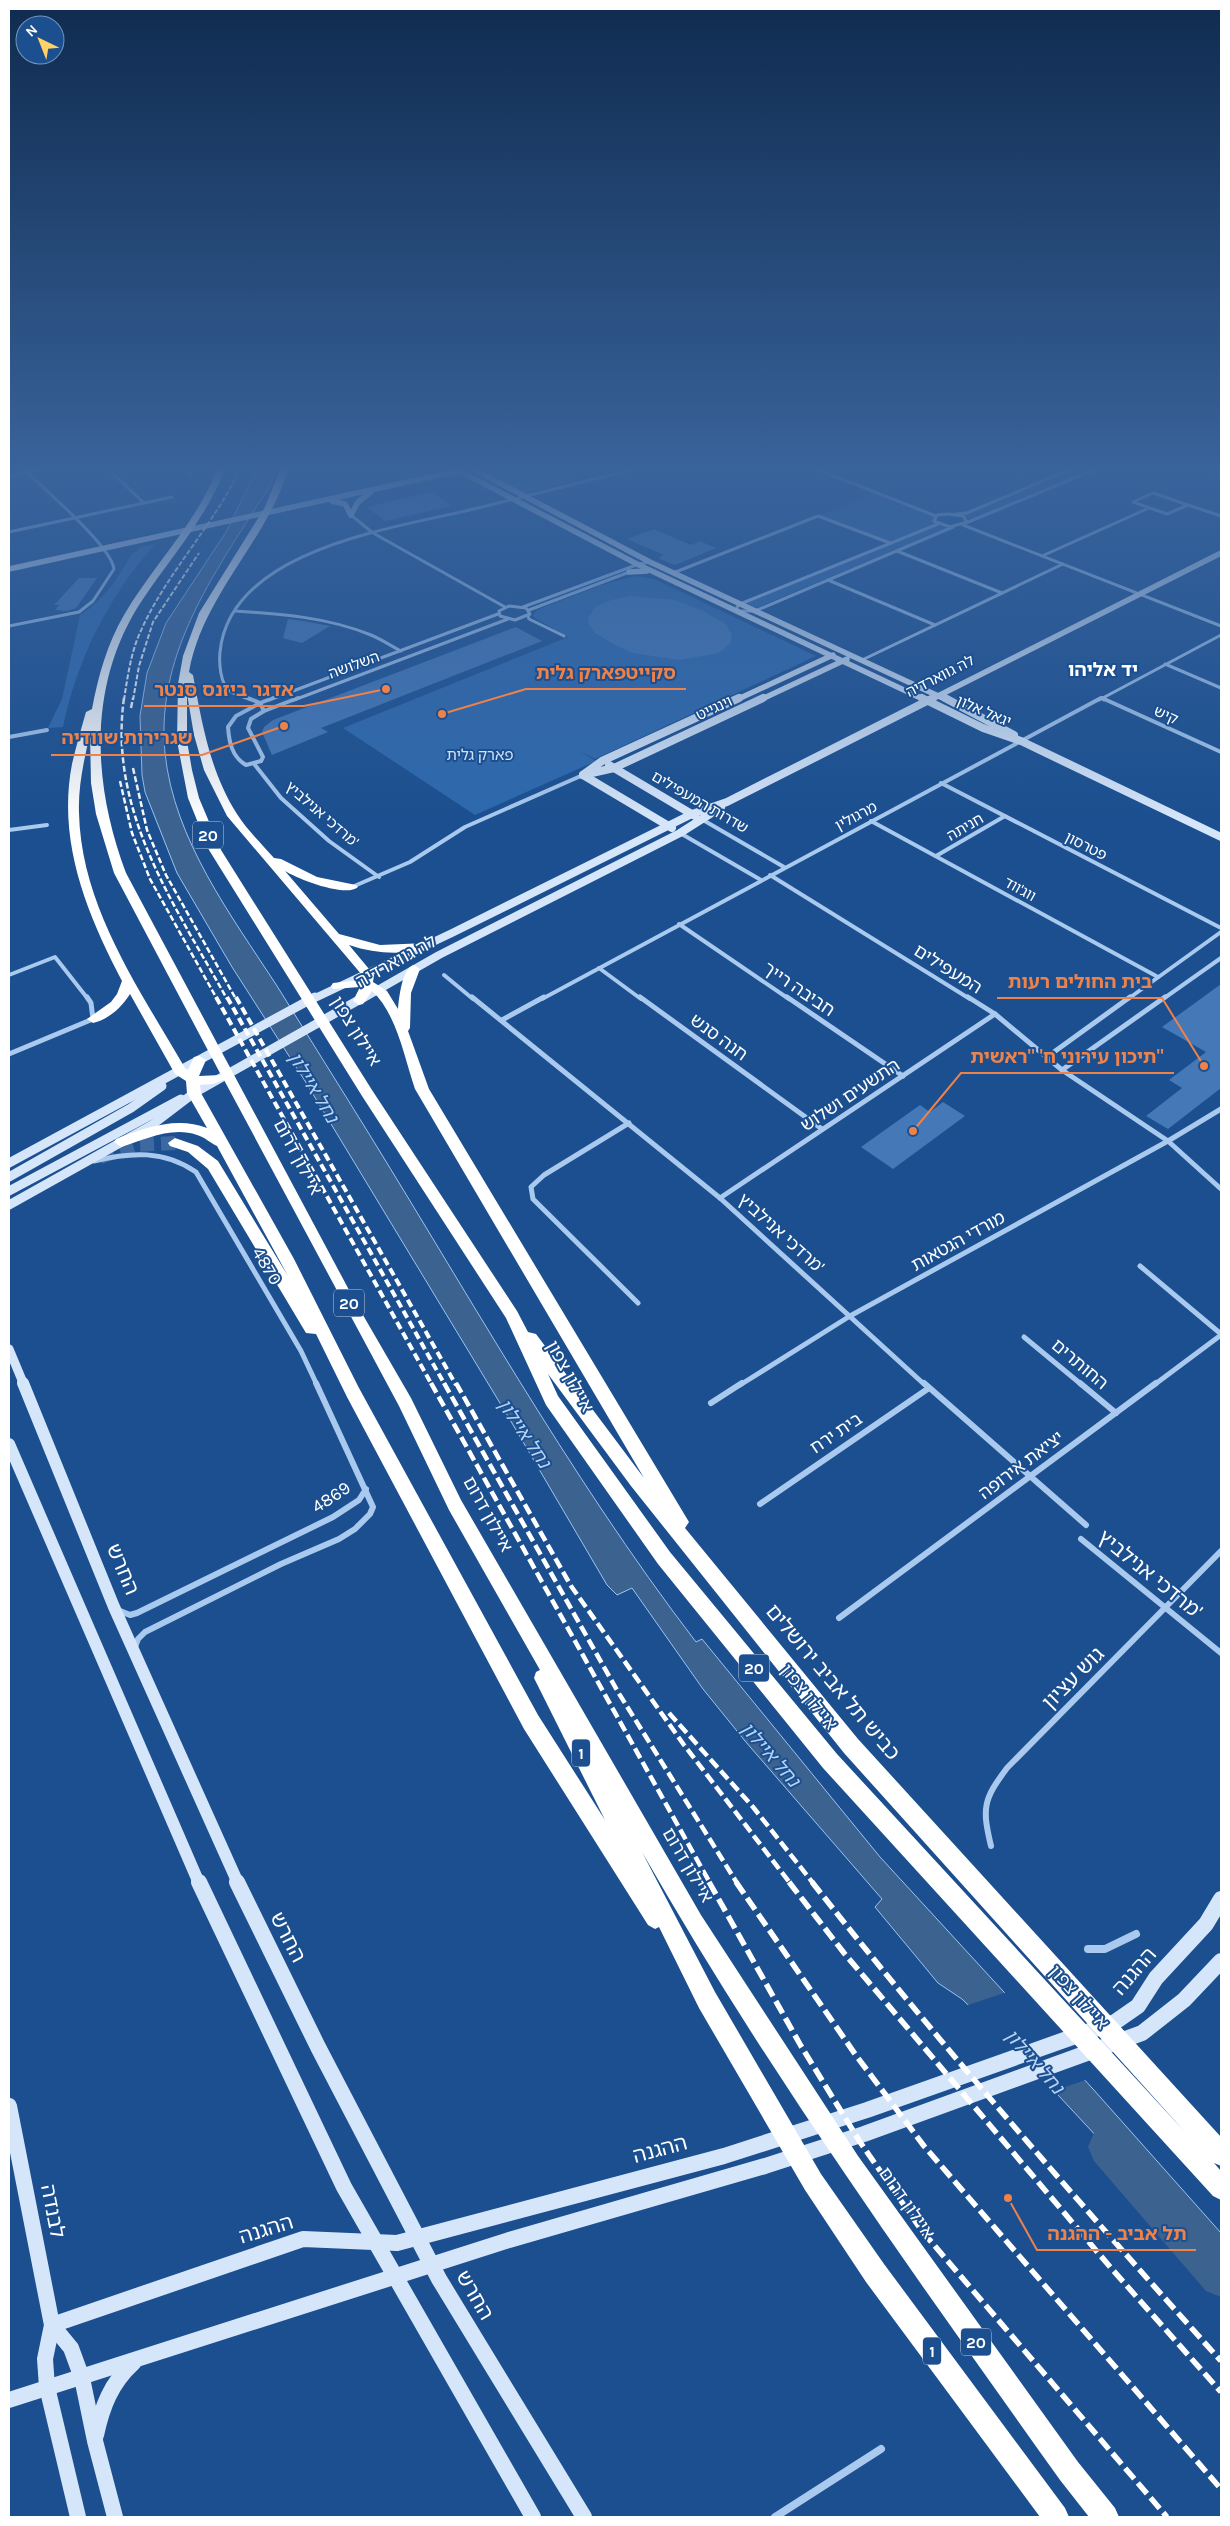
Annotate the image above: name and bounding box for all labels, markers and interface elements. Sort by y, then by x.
north arrow [15,15,65,65]
text: N [22,21,41,41]
street label: השלושה [326,647,382,683]
street label: לה גווארדיה [903,651,977,701]
callout: סקייטפארק גלית [526,655,686,689]
district label: יד אליהו [1068,659,1138,681]
text: סקייטפארק גלית [536,662,676,684]
callout: אדגר ביזנס סנטר [144,672,304,706]
text: אדגר ביזנס סנטר [154,679,294,701]
street label: יגאל אלון [954,691,1014,731]
street label: וינגייט [693,692,735,724]
street label: קיש [1151,702,1181,728]
callout: שגרירות שוודיה [51,721,202,755]
text: שגרירות שוודיה [61,727,193,749]
park label: פארק גלית [447,746,513,764]
street label: שדרות המעפילים [649,767,751,837]
street label: מרדכי אנילביץ' [282,777,362,851]
street label: מרגולין [832,797,880,835]
street label: חניתה [944,809,986,845]
road number: 20 [193,822,223,848]
street label: פטרסון [1062,828,1110,864]
street label: ווג'ווד [1001,873,1039,905]
street label: לה גווארדיה [352,930,440,992]
street label: המעפילים [910,939,986,999]
street label: חביבה רייך [759,957,839,1021]
callout: בית החולים רעות [997,964,1162,998]
text: בית החולים רעות [1008,971,1152,993]
street label: איילון צפון [326,992,386,1070]
street label: חנה סנש [686,1009,752,1065]
callout: תיכון עירוני ח' "ראשית" [961,1039,1174,1073]
text: תיכון עירוני ח' "ראשית" [970,1046,1164,1068]
water label: נחל איילון [283,1048,344,1128]
street label: התשעים ושלוש [796,1054,904,1136]
street label: איילון דרום [269,1115,327,1199]
street label: מרדכי אנילביץ' [733,1188,829,1278]
street label: מורדי הגטאות [907,1206,1009,1276]
street label: 4870 [247,1243,287,1289]
road number: 20 [334,1290,364,1316]
street label: החותרים [1047,1334,1113,1394]
street label: איילון צפון [541,1336,599,1416]
water label: נחל איילון [493,1395,556,1474]
street label: בית ירח [806,1408,866,1458]
street label: יציאת אירופה [974,1426,1068,1504]
street label: איילון דרום [458,1472,518,1556]
street label: 4869 [307,1476,355,1518]
street label: מרדכי אנילביץ' [1093,1525,1207,1623]
street label: החרש [102,1540,144,1598]
street label: כביש תל אביב ירושלים [761,1599,905,1765]
street label: גוש עציון [1037,1642,1109,1714]
road number: 20 [739,1655,769,1682]
street label: איילון צפון [776,1660,842,1734]
water label: נחל איילון [736,1718,805,1793]
road number: 1 [572,1740,590,1766]
street label: איילון דרום [658,1824,718,1906]
street label: החרש [265,1908,311,1966]
street label: ההגנה [1107,1942,1161,2000]
street label: איילון צפון [1045,1961,1113,2033]
water label: נחל איילון [1000,2025,1069,2100]
street label: ההגנה [630,2130,690,2168]
street label: איילון דרום [874,2163,940,2243]
street label: לבנדה [36,2182,70,2240]
street label: ההגנה [236,2209,296,2249]
callout: תל אביב - ההגנה [1037,2216,1196,2250]
text: תל אביב - ההגנה [1047,2223,1187,2245]
street label: החרש [451,2266,499,2324]
road number: 20 [961,2328,991,2356]
road number: 1 [923,2338,941,2364]

